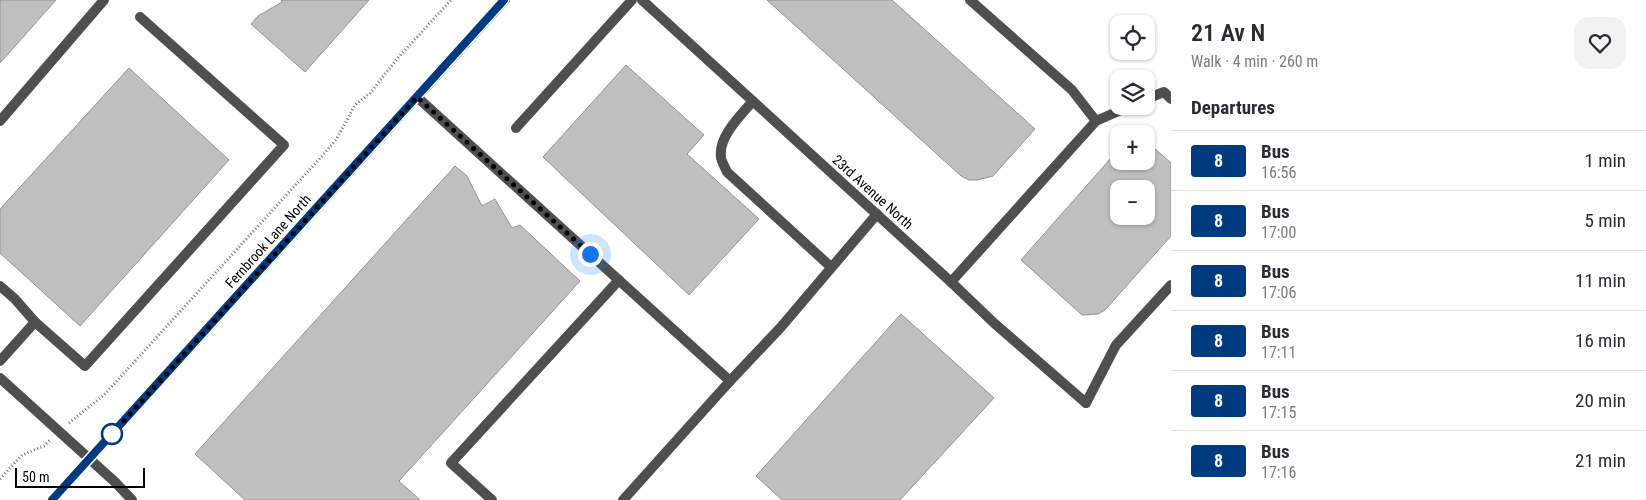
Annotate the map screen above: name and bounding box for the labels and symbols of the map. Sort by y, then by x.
street label: 23rd Avenue North [829,152,917,232]
street label: Fernbrook Lane North [222,191,314,291]
your location [578,242,603,267]
unlabelled marker [101,423,123,445]
scale bar [15,465,145,488]

